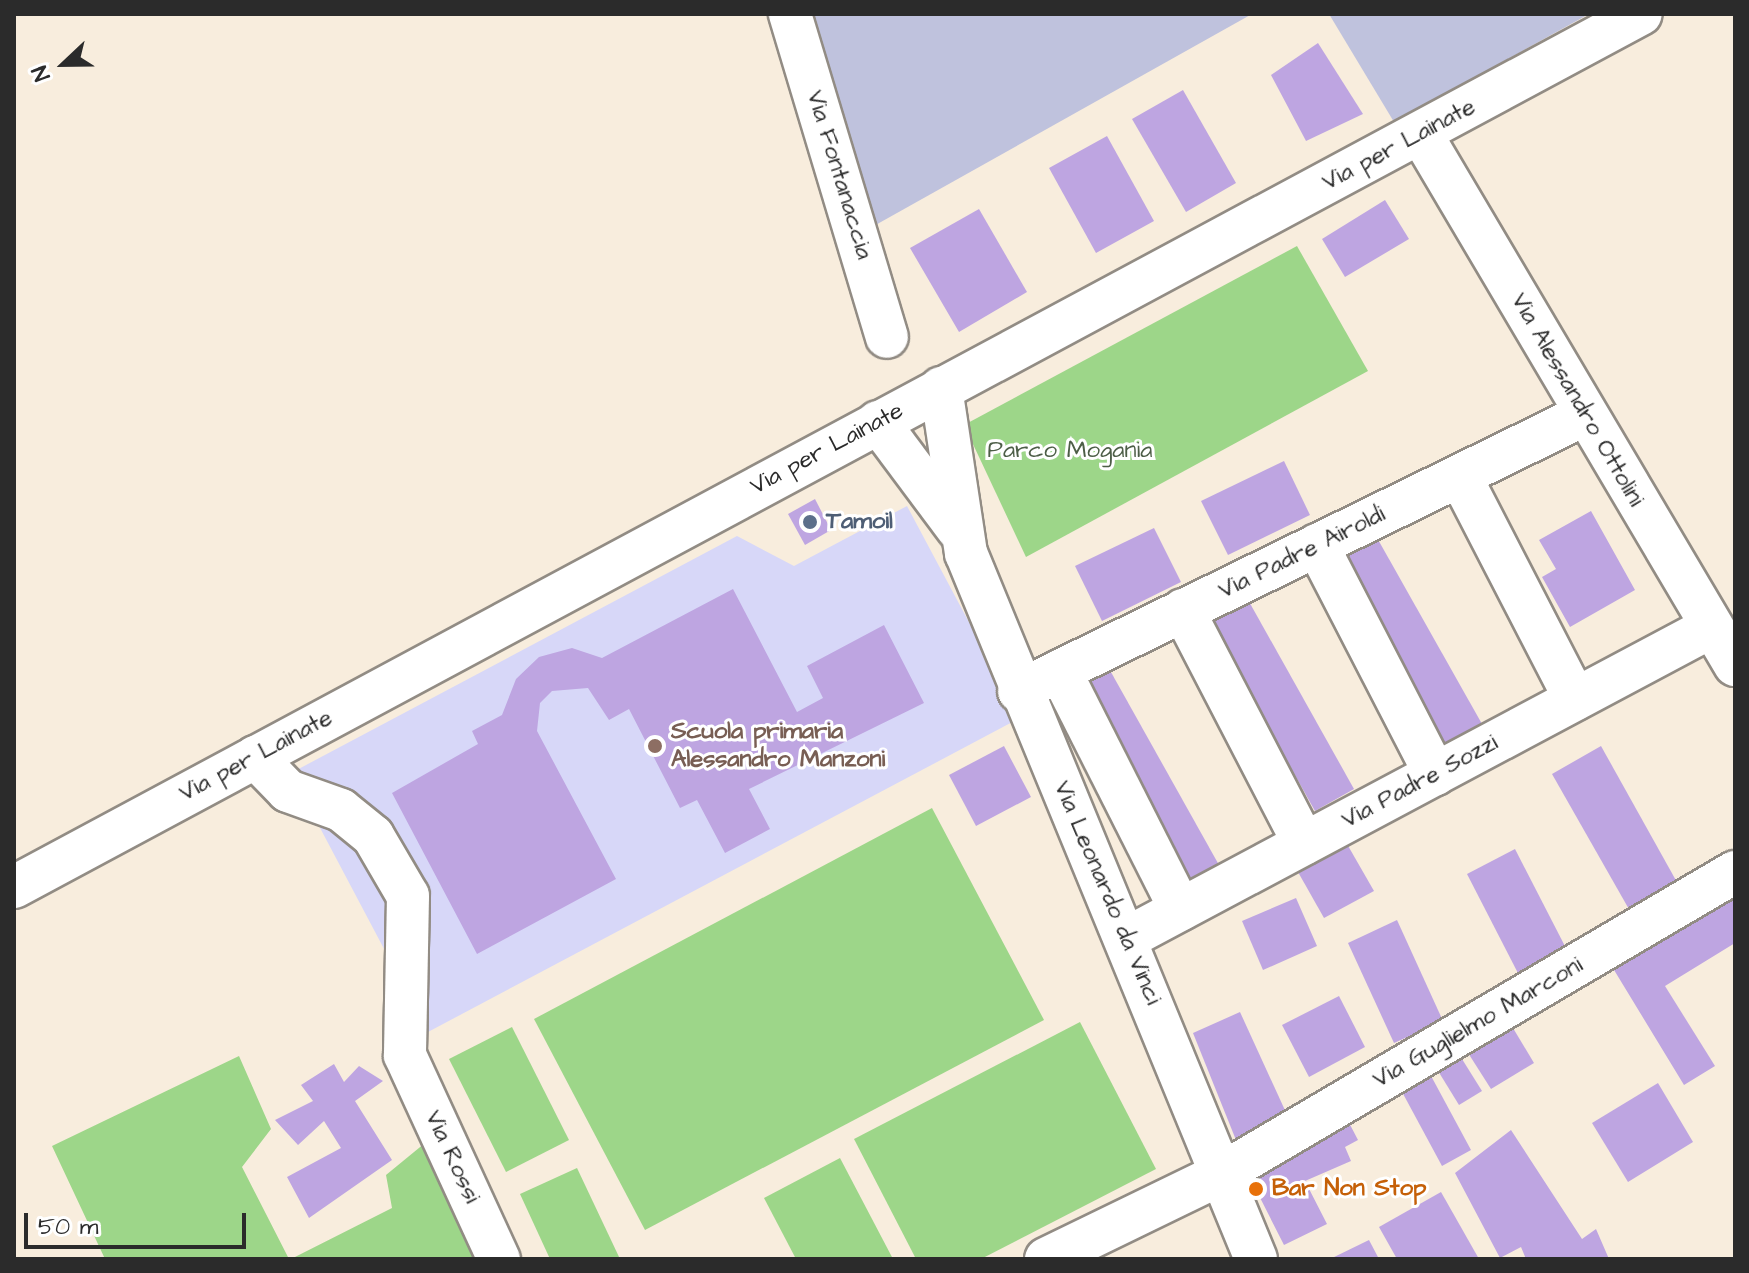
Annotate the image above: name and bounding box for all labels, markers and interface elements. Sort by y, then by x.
north arrow [24,24,104,104]
text: N [24,61,58,85]
street label: Via Fontanaccia [800,87,878,263]
street label: Via per Lainate [1318,93,1480,197]
street label: Via Alessandro Ottolini [1504,288,1650,512]
street label: Via per Lainate [746,397,908,501]
park label: Parco Mogania [988,437,1152,465]
street label: Via Padre Airoldi [1214,500,1390,606]
place label: Tamoil [826,508,893,536]
marker: Tamoil [801,513,819,531]
street label: Via per Lainate [175,704,337,808]
place label: Scuola primaria Alessandro Manzoni [671,718,885,774]
street label: Via Padre Sozzi [1337,729,1503,835]
marker: Scuola primaria Alessandro Manzoni [646,737,664,755]
street label: Via Leonardo da Vinci [1047,777,1167,1009]
street label: Via Guglielmo Marconi [1368,951,1588,1095]
street label: Via Rossi [418,1106,486,1208]
place label: Bar Non Stop [1272,1175,1426,1203]
marker: Bar Non Stop [1247,1180,1265,1198]
scale bar [28,1197,250,1247]
text: 50 m [38,1210,98,1244]

